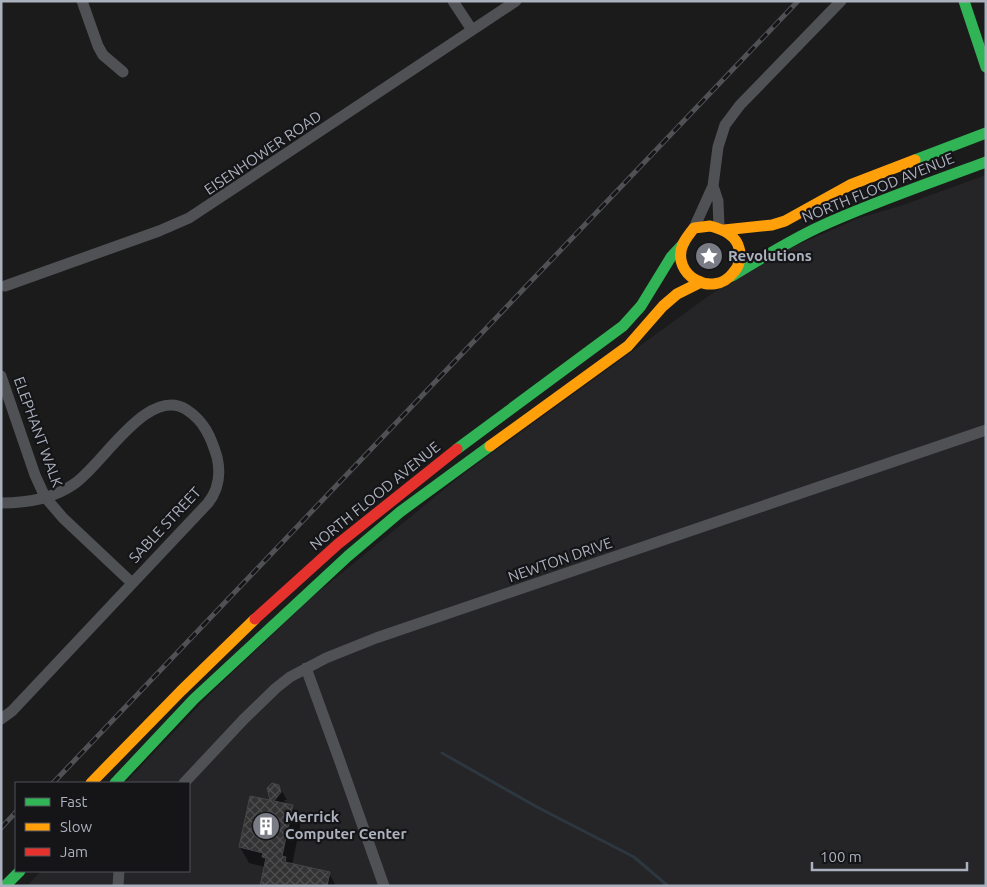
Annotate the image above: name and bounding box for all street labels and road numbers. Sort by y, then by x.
street label: EISENHOWER ROAD [201,107,324,198]
street label: NORTH FLOOD AVENUE [799,149,956,226]
street label: ELEPHANT WALK [11,374,66,489]
street label: NORTH FLOOD AVENUE [306,438,443,553]
street label: SABLE STREET [125,483,204,566]
street label: NEWTON DRIVE [506,534,614,585]

